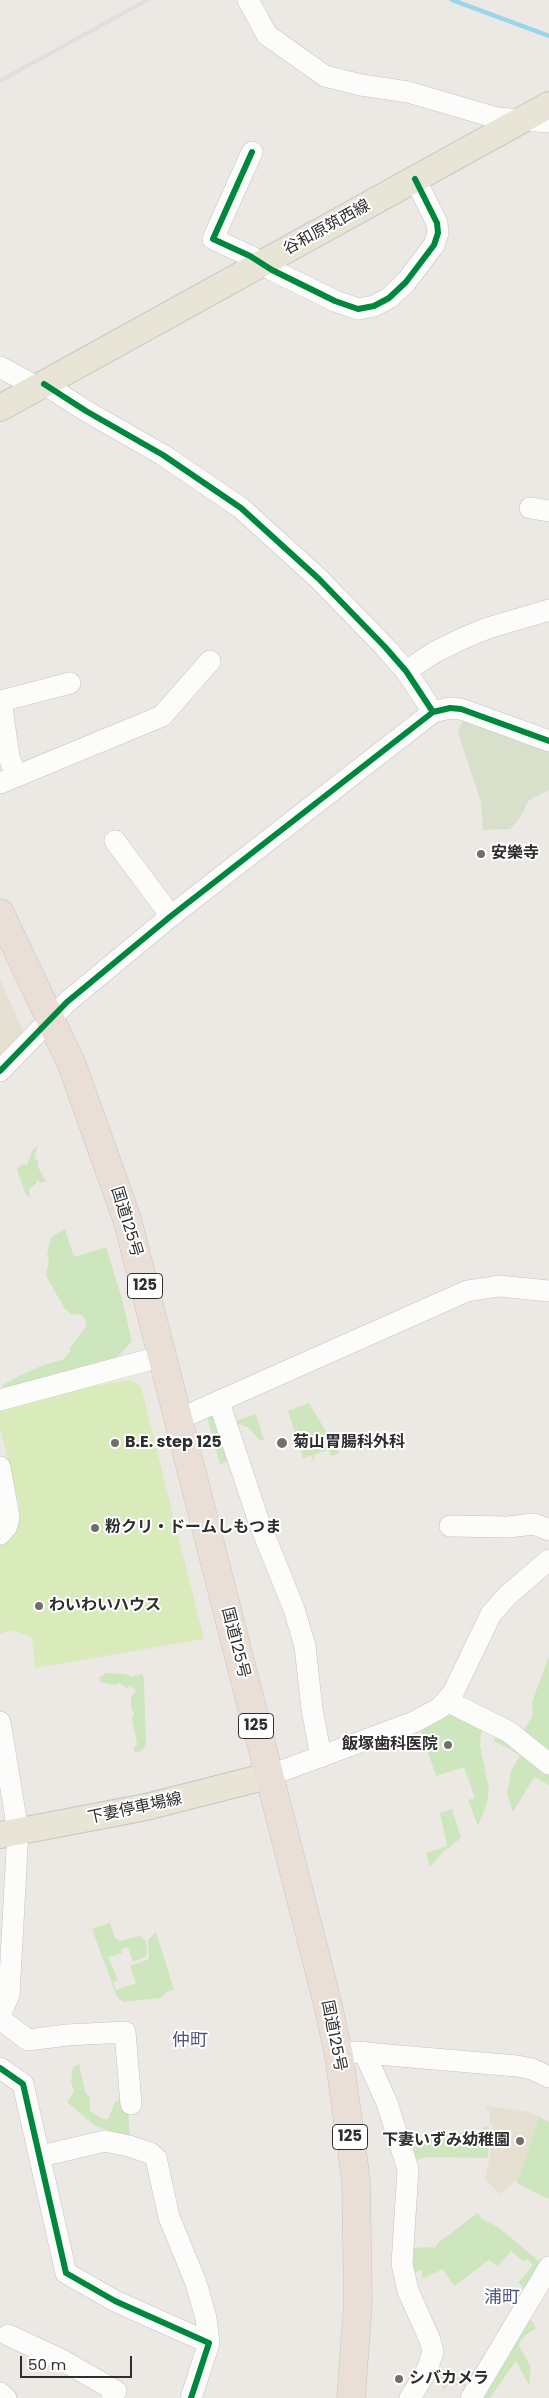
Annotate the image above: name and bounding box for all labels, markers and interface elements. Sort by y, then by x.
street label: 谷和原筑西線 [280,196,374,260]
place label: 安樂寺 [491,844,539,864]
marker: 安樂寺 [475,848,487,860]
street label: 国道125号 [106,1185,146,1259]
road number: 125 [128,1274,162,1298]
place label: B.E. step 125 [125,1433,222,1453]
place label: 菊山胃腸科外科 [293,1433,405,1453]
marker: 菊山胃腸科外科 [275,1436,289,1450]
marker: B.E. step 125 [109,1437,121,1449]
place label: 粉クリ・ドームしもつま [105,1518,281,1538]
marker: 粉クリ・ドームしもつま [89,1522,101,1534]
place label: わいわいハウス [49,1596,161,1616]
marker: わいわいハウス [33,1600,45,1612]
street label: 国道125号 [217,1606,253,1680]
road number: 125 [238,1714,274,1738]
place label: 飯塚歯科医院 [342,1735,438,1755]
marker: 飯塚歯科医院 [442,1739,454,1751]
street label: 下妻停車場線 [86,1790,184,1828]
street label: 国道125号 [317,1999,349,2073]
district label: 仲町 [172,2030,208,2052]
road number: 125 [332,2124,368,2150]
place label: 下妻いずみ幼稚園 [382,2131,510,2151]
marker: 下妻いずみ幼稚園 [514,2135,526,2147]
district label: 浦町 [484,2287,520,2309]
scale bar [22,2346,135,2378]
text: 50 m [28,2354,66,2375]
place label: シバカメラ [409,2369,489,2389]
marker: シバカメラ [393,2373,405,2385]

